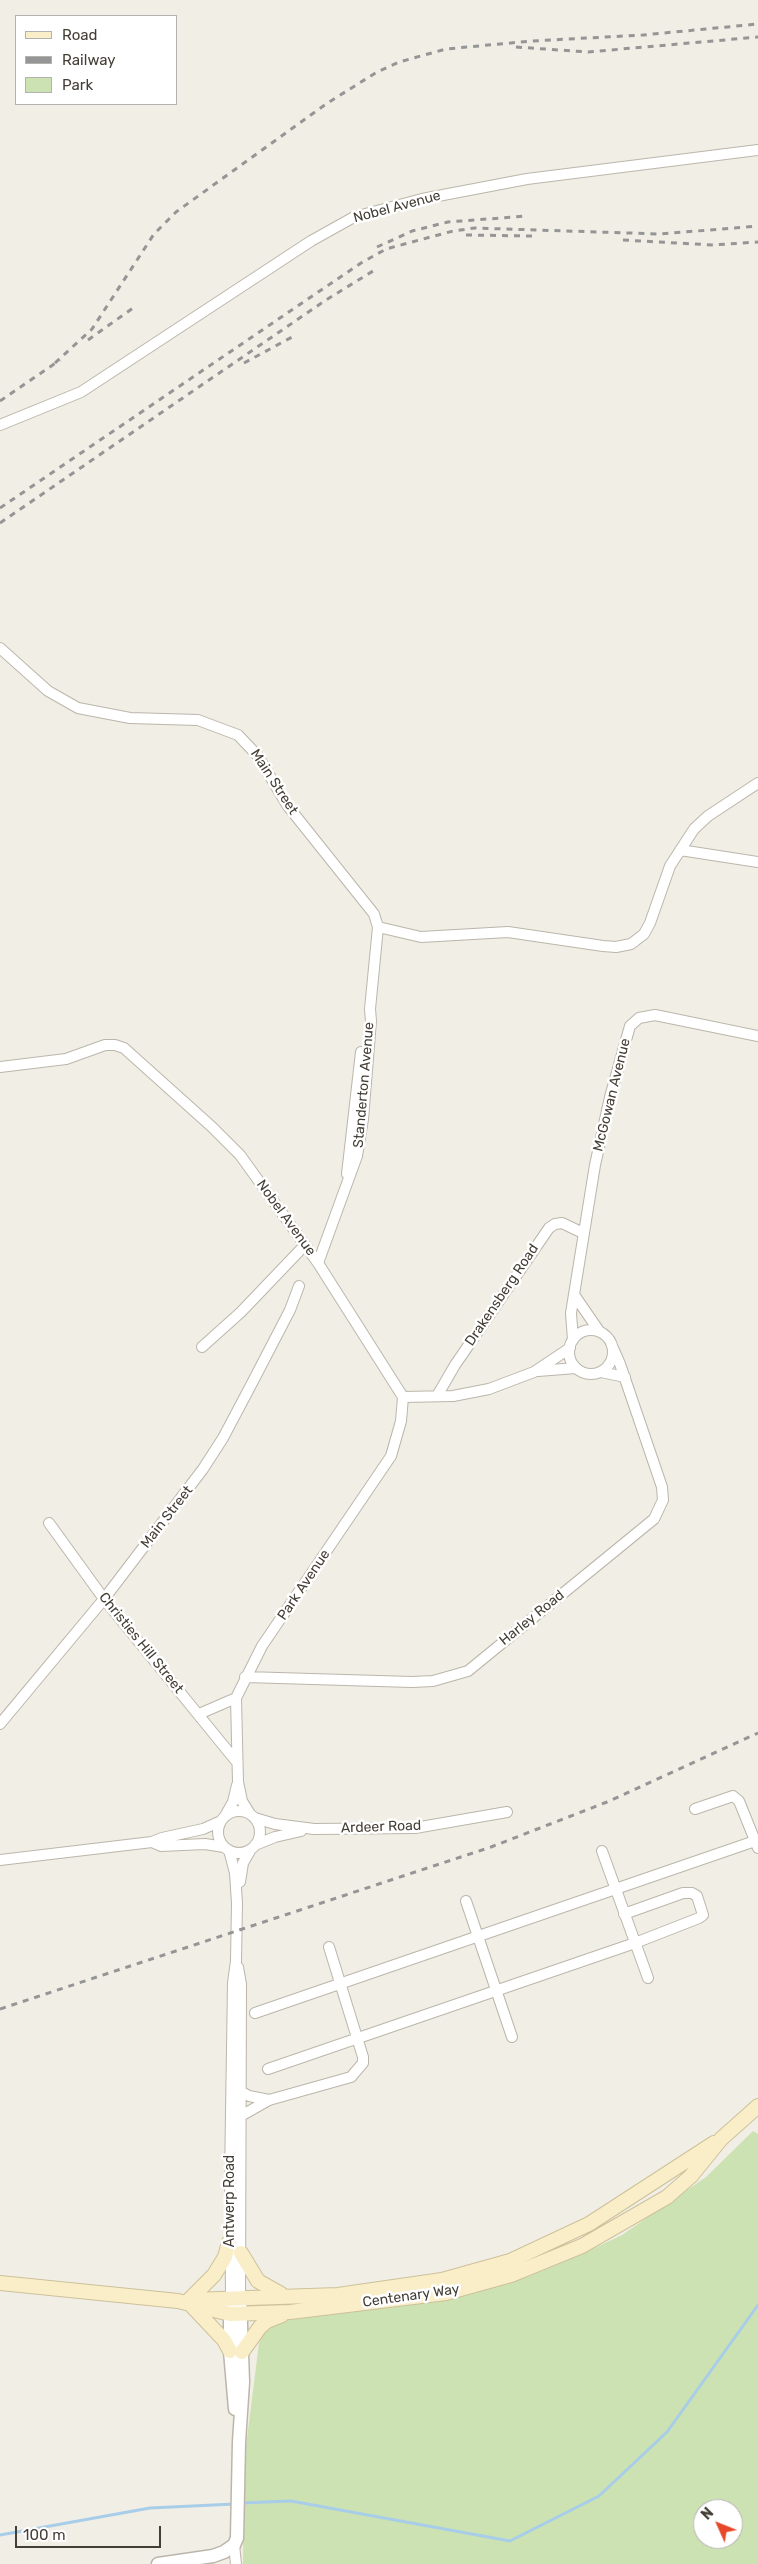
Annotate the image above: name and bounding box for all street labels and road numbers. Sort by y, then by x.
street label: Nobel Avenue [351,187,443,227]
street label: Main Street [247,746,301,818]
street label: Standerton Avenue [350,1021,378,1149]
street label: McGowan Avenue [590,1037,634,1153]
street label: Nobel Avenue [253,1177,319,1259]
street label: Drakensberg Road [462,1241,542,1349]
street label: Main Street [137,1482,197,1552]
street label: Park Avenue [274,1546,334,1624]
street label: Harley Road [496,1587,568,1649]
street label: Christies Hill Street [95,1589,187,1697]
street label: Ardeer Road [340,1817,422,1837]
street label: Antwerp Road [222,2155,238,2247]
street label: Centenary Way [361,2281,461,2311]

